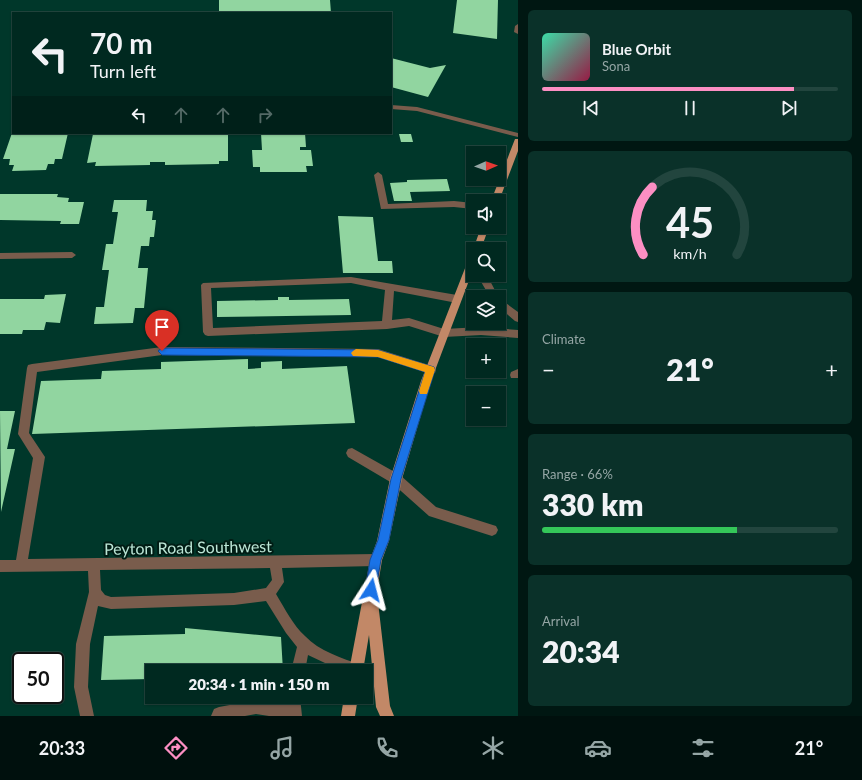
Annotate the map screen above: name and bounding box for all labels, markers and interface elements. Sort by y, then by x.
text: 70 m [90,26,153,60]
icon: left [24,28,76,80]
text: Blue Orbit [602,40,671,58]
text: Sona [602,58,630,74]
text: Turn left [90,60,156,82]
icon: previous [580,97,602,119]
icon: pause [679,97,701,119]
icon: next [778,97,800,119]
icon: left [128,104,150,126]
icon: ahead [170,104,192,126]
icon: ahead [212,104,234,126]
icon: right [254,104,276,126]
north arrow [466,146,506,186]
map controls [466,146,506,426]
button: sound [466,194,506,234]
text: 45 [666,197,714,247]
button: search [466,242,506,282]
text: km/h [673,244,707,261]
button: layers [466,290,506,330]
pin [145,310,179,351]
icon: arrive [151,316,173,338]
text: Climate [542,331,585,347]
button: + [466,338,506,378]
text: 21° [666,351,714,387]
text: − [542,356,555,383]
text: + [825,356,838,383]
button: − [466,386,506,426]
text: Range · 66% [542,466,613,482]
text: 330 km [542,486,643,522]
street label: Peyton Road Southwest [104,536,272,558]
position arrow [350,569,392,611]
text: Arrival [542,613,579,629]
text: 20:34 [542,633,620,669]
speed limit sign: 50 [12,652,64,704]
text: 20:34 · 1 min · 150 m [188,675,330,693]
icon: directions [162,734,190,762]
icon: music [268,734,296,762]
icon: phone [373,734,401,762]
icon: climate [479,734,507,762]
icon: car [584,734,612,762]
icon: filters [689,734,717,762]
text: 20:33 [39,737,85,759]
text: 21° [795,737,823,759]

